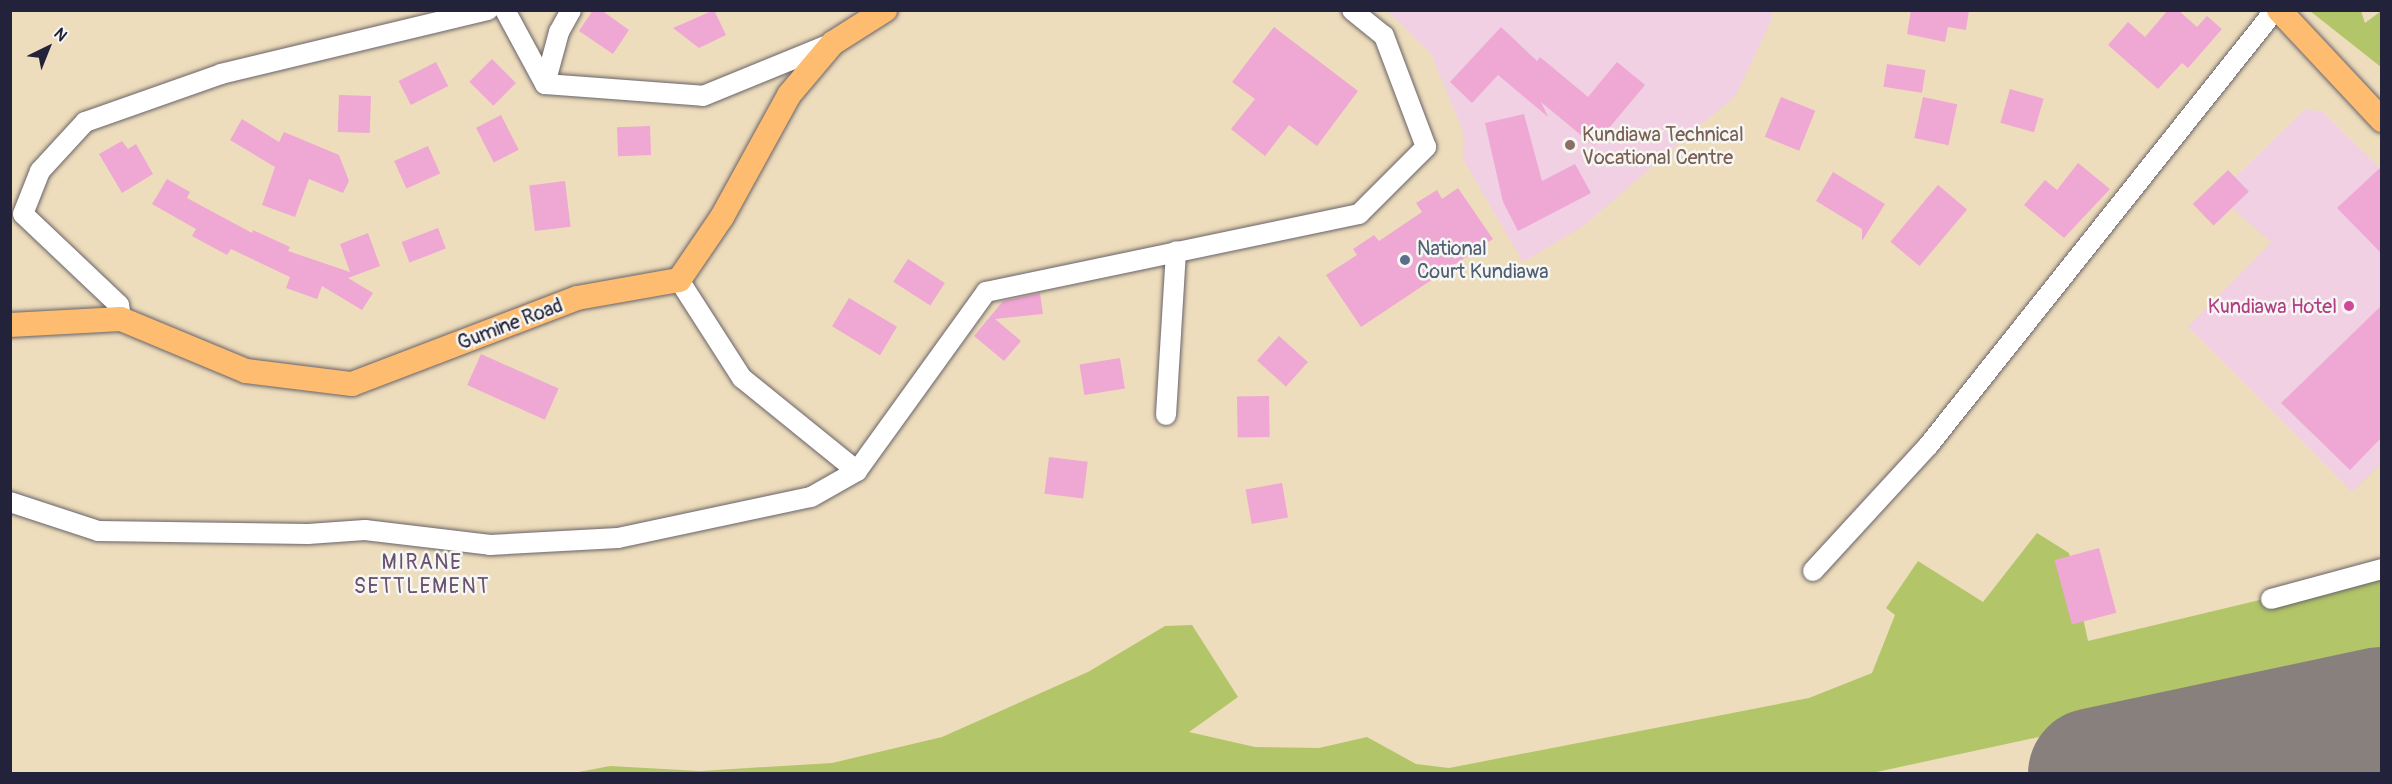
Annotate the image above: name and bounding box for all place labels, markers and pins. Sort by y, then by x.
place label: Kundiawa Technical Vocational Centre [1582,122,1744,169]
marker: Kundiawa Technical Vocational Centre [1563,138,1577,152]
place label: National Court Kundiawa [1417,237,1549,284]
marker: National Court Kundiawa [1398,253,1412,267]
place label: Kundiawa Hotel [2208,294,2337,318]
marker: Kundiawa Hotel [2342,299,2356,313]

